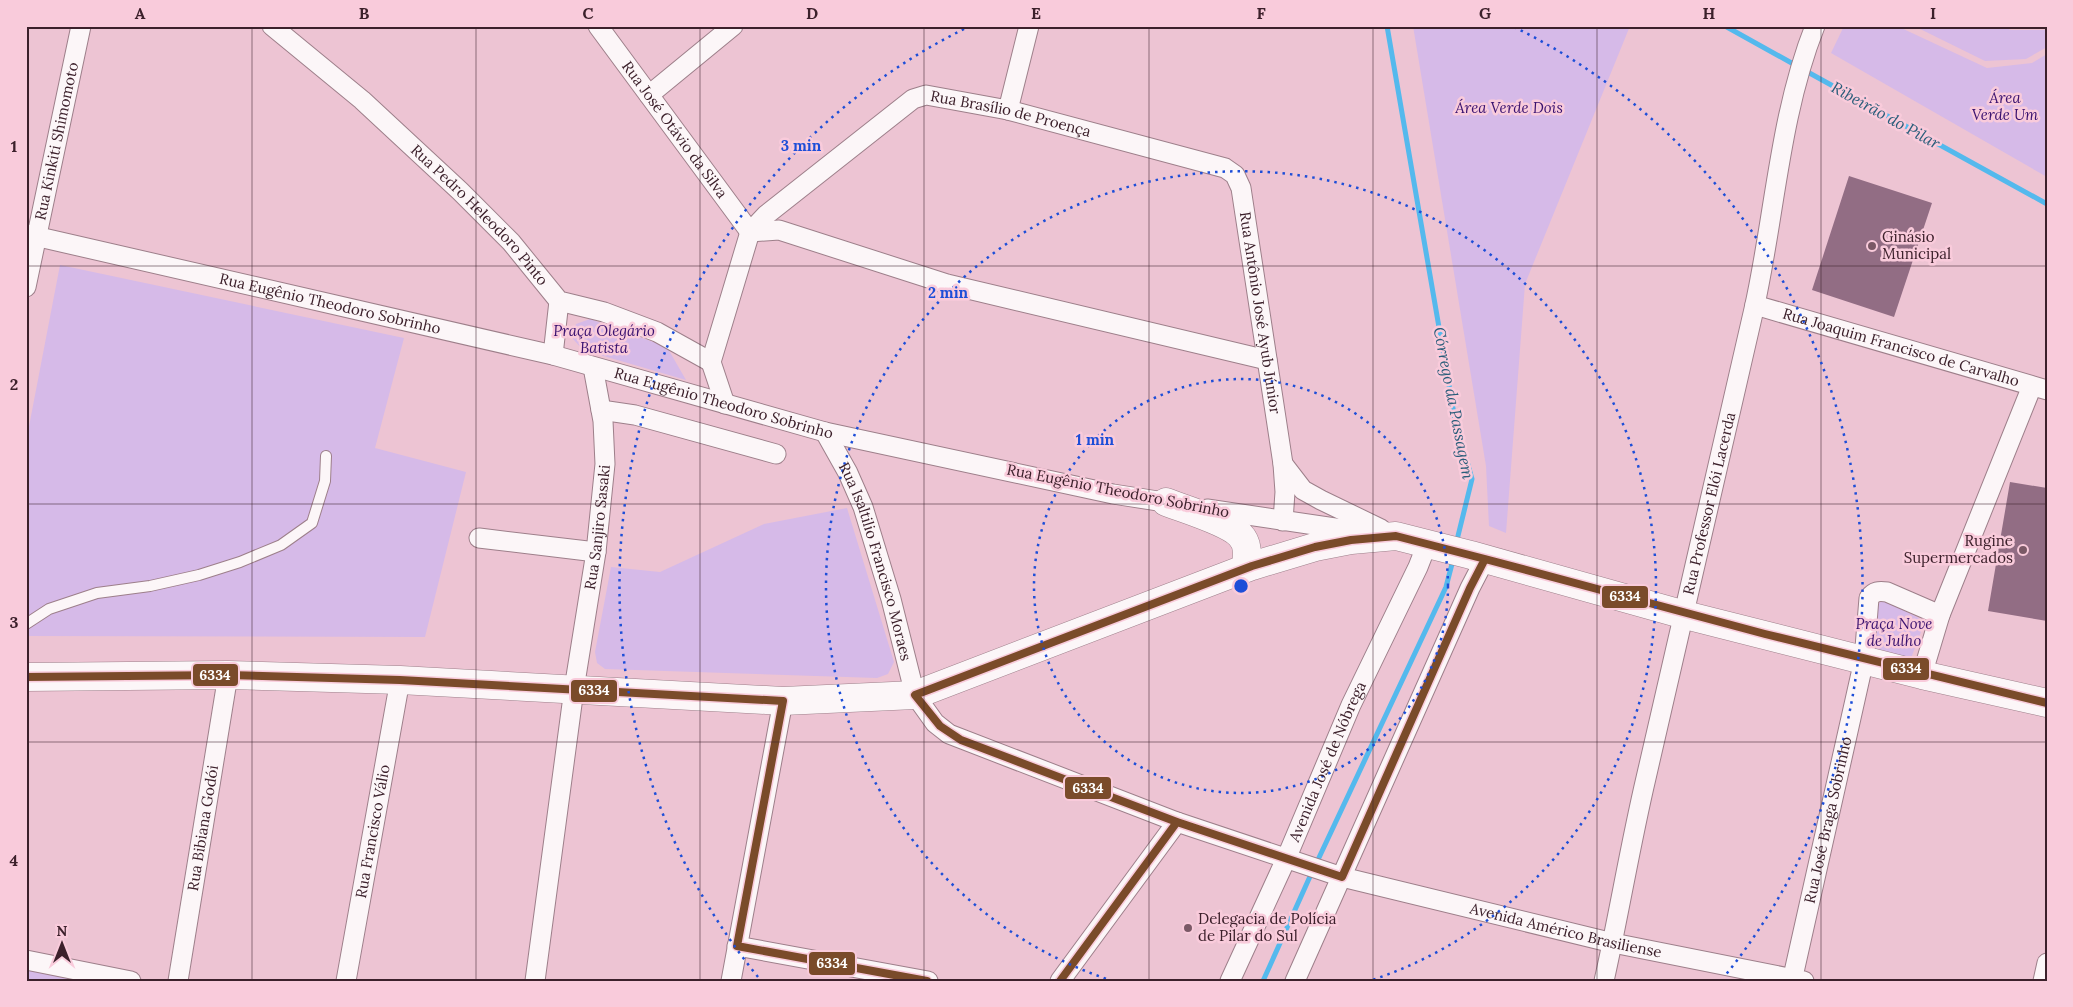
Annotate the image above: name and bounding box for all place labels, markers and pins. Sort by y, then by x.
place label: Ginásio Municipal [1882,227,1951,263]
marker: Ginásio Municipal [1866,240,1878,252]
place label: Rugine Supermercados [1904,531,2013,567]
marker: Rugine Supermercados [2017,544,2029,556]
centre of rings [1232,577,1250,595]
place label: Delegacia de Polícia de Pilar do Sul [1198,909,1337,945]
marker: Delegacia de Polícia de Pilar do Sul [1182,922,1194,934]

